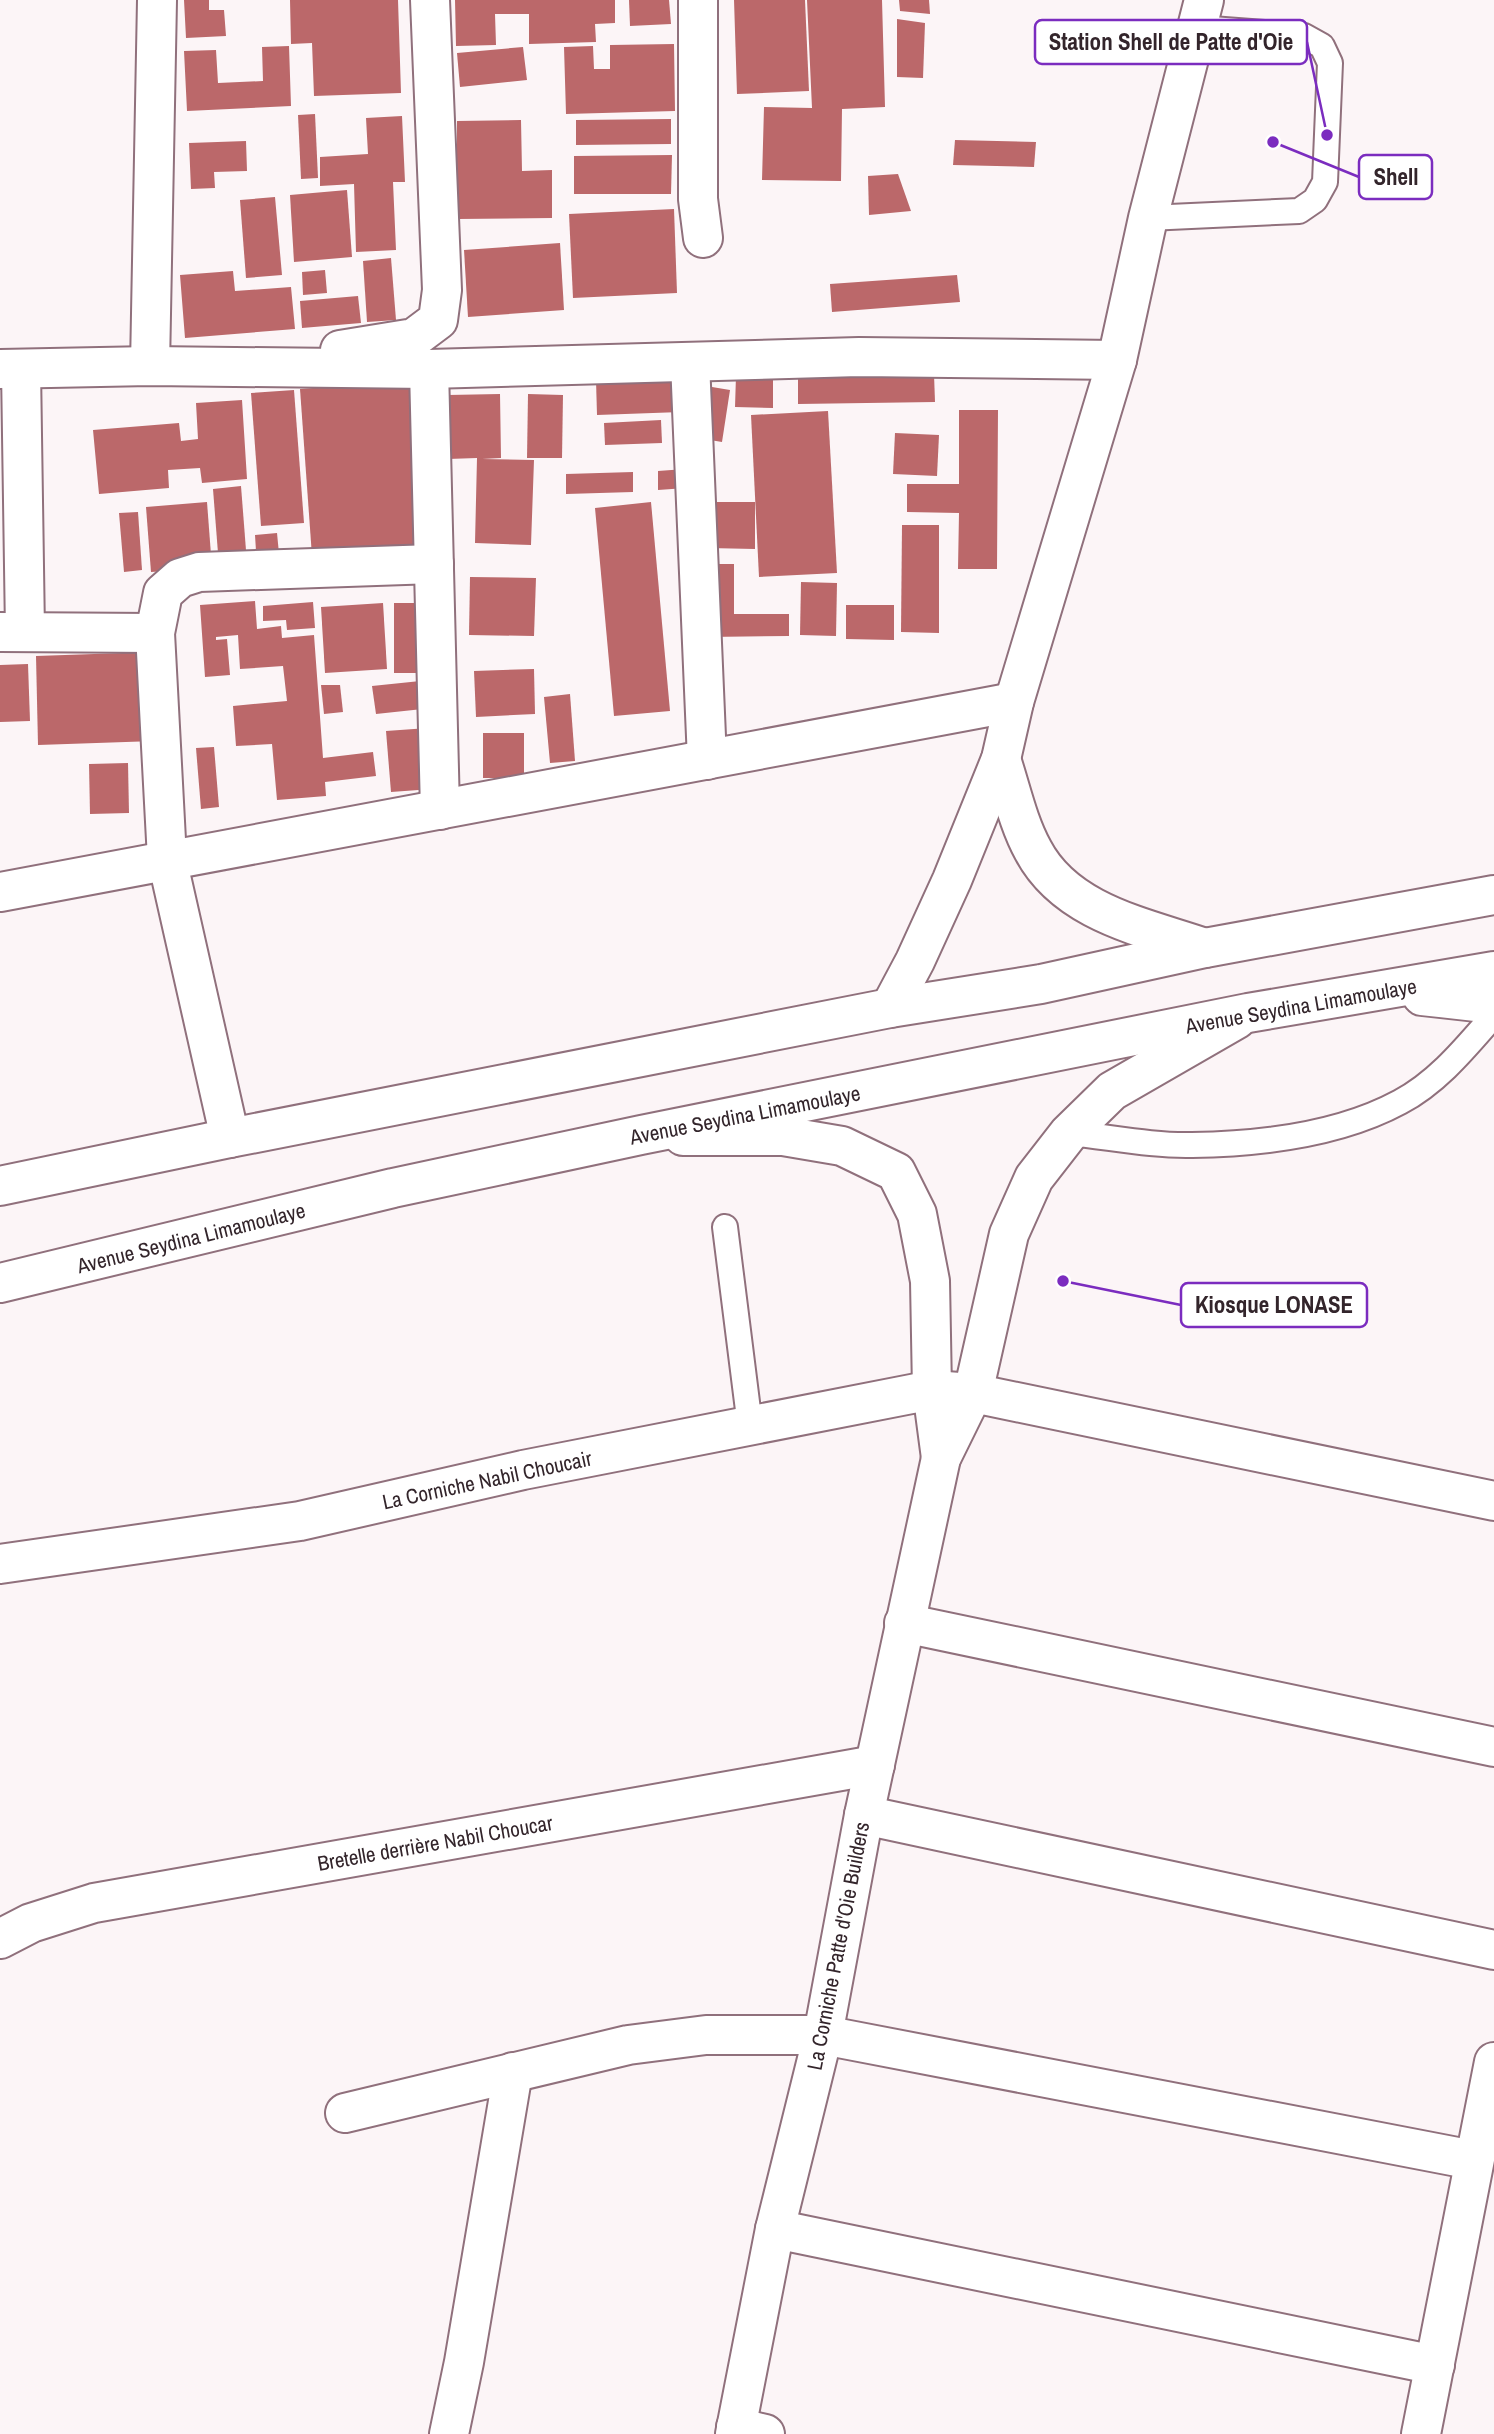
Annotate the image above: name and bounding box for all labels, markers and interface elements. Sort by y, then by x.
callout: Station Shell de Patte d'Oie [1035,20,1307,64]
text: Station Shell de Patte d'Oie [1049,26,1293,57]
callout: Shell [1359,155,1432,199]
text: Shell [1373,161,1419,192]
street label: Avenue Seydina Limamoulaye [1182,971,1419,1041]
street label: Avenue Seydina Limamoulaye [626,1078,863,1152]
street label: Avenue Seydina Limamoulaye [73,1196,308,1281]
callout: Kiosque LONASE [1181,1283,1367,1327]
text: Kiosque LONASE [1195,1289,1353,1320]
street label: La Corniche Nabil Choucair [380,1444,595,1516]
street label: Bretelle derrière Nabil Choucar [315,1808,555,1878]
street label: La Corniche Patte d'Oie Builders [800,1819,876,2073]

